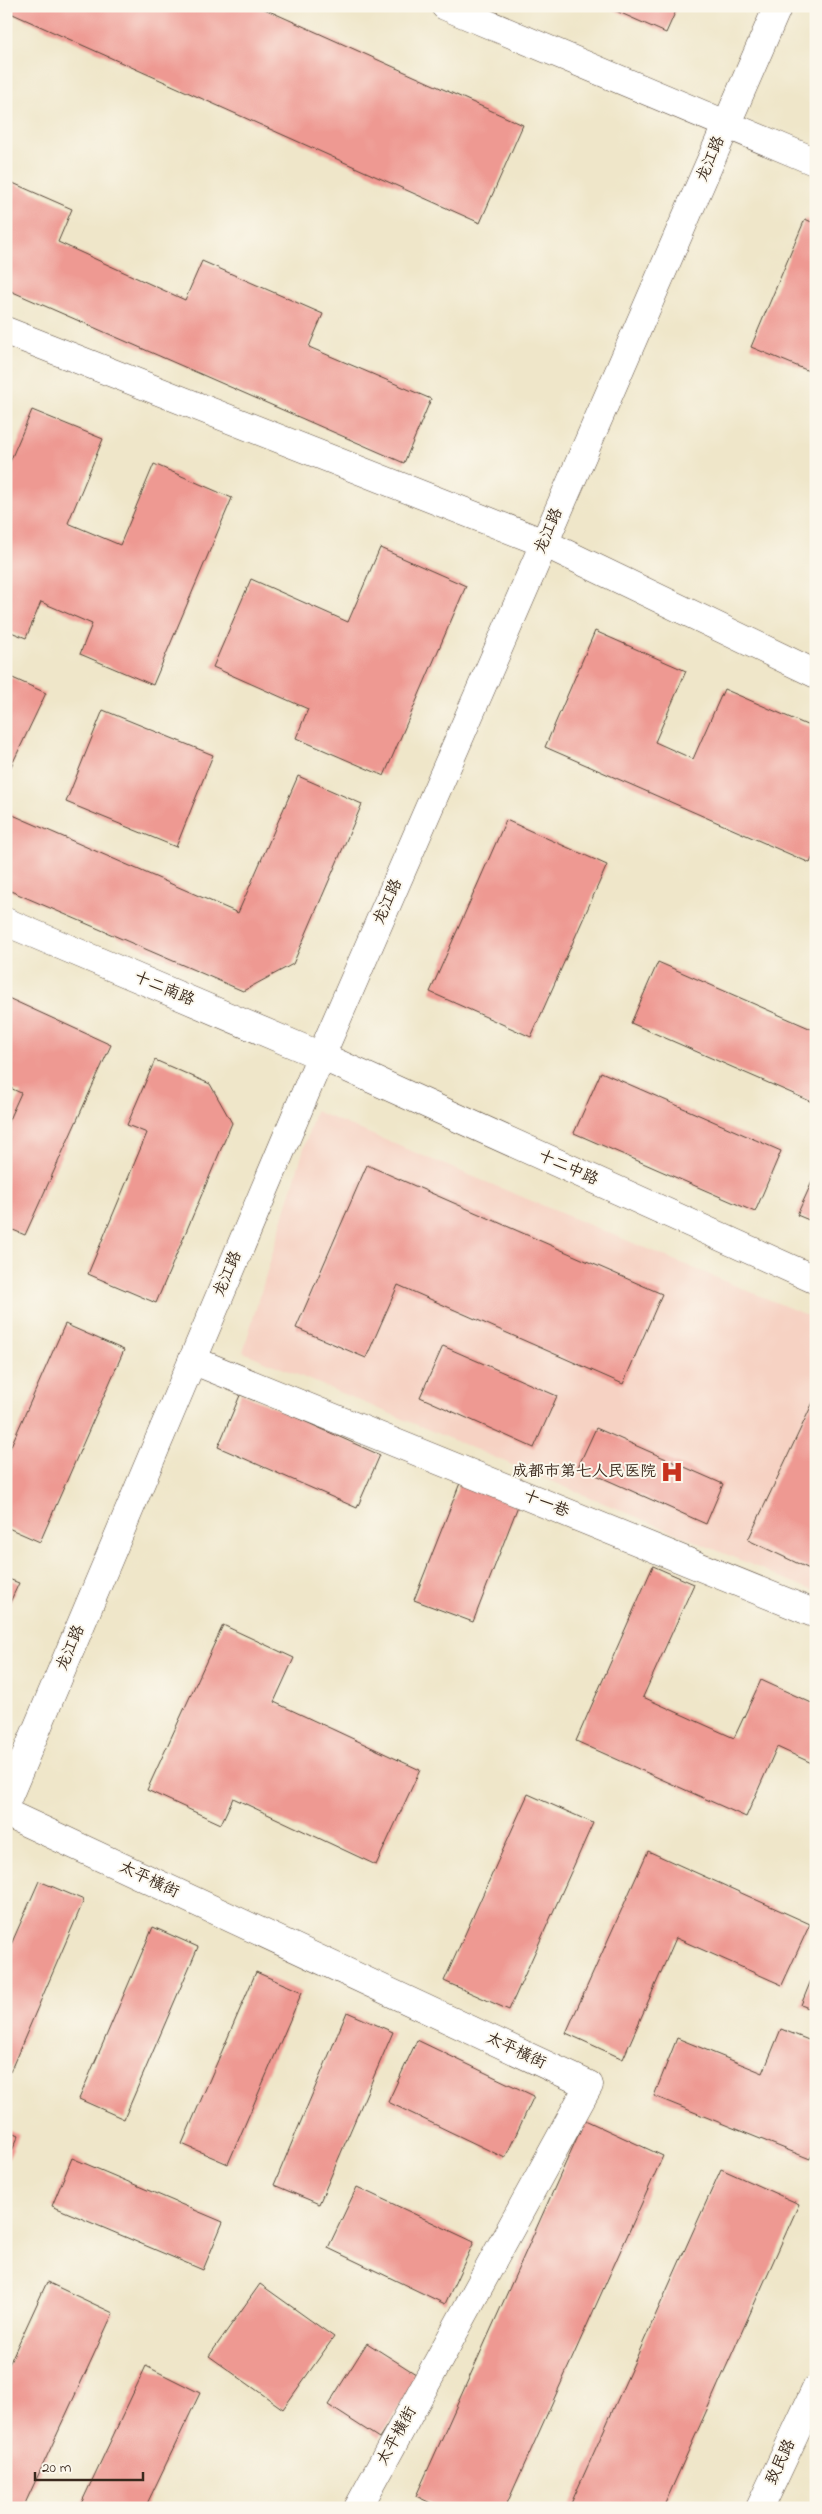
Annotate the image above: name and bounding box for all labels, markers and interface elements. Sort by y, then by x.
street label: 龙江路 [691,132,731,186]
street label: 龙江路 [529,504,569,558]
street label: 龙江路 [367,875,409,929]
street label: 十二南路 [130,965,198,1013]
street label: 十二中路 [534,1144,602,1192]
street label: 龙江路 [208,1247,248,1301]
hospital icon: 成都市第七人民医院 [659,1459,685,1485]
place label: 成都市第七人民医院 [512,1460,656,1484]
street label: 十一巷 [519,1484,573,1524]
street label: 龙江路 [51,1621,91,1675]
street label: 太平横街 [115,1856,183,1904]
street label: 太平横街 [482,2027,550,2075]
street label: 太平横街 [371,2402,423,2470]
street label: 致民路 [760,2435,802,2489]
scale bar [35,2449,142,2481]
text: 20 m [42,2457,72,2479]

